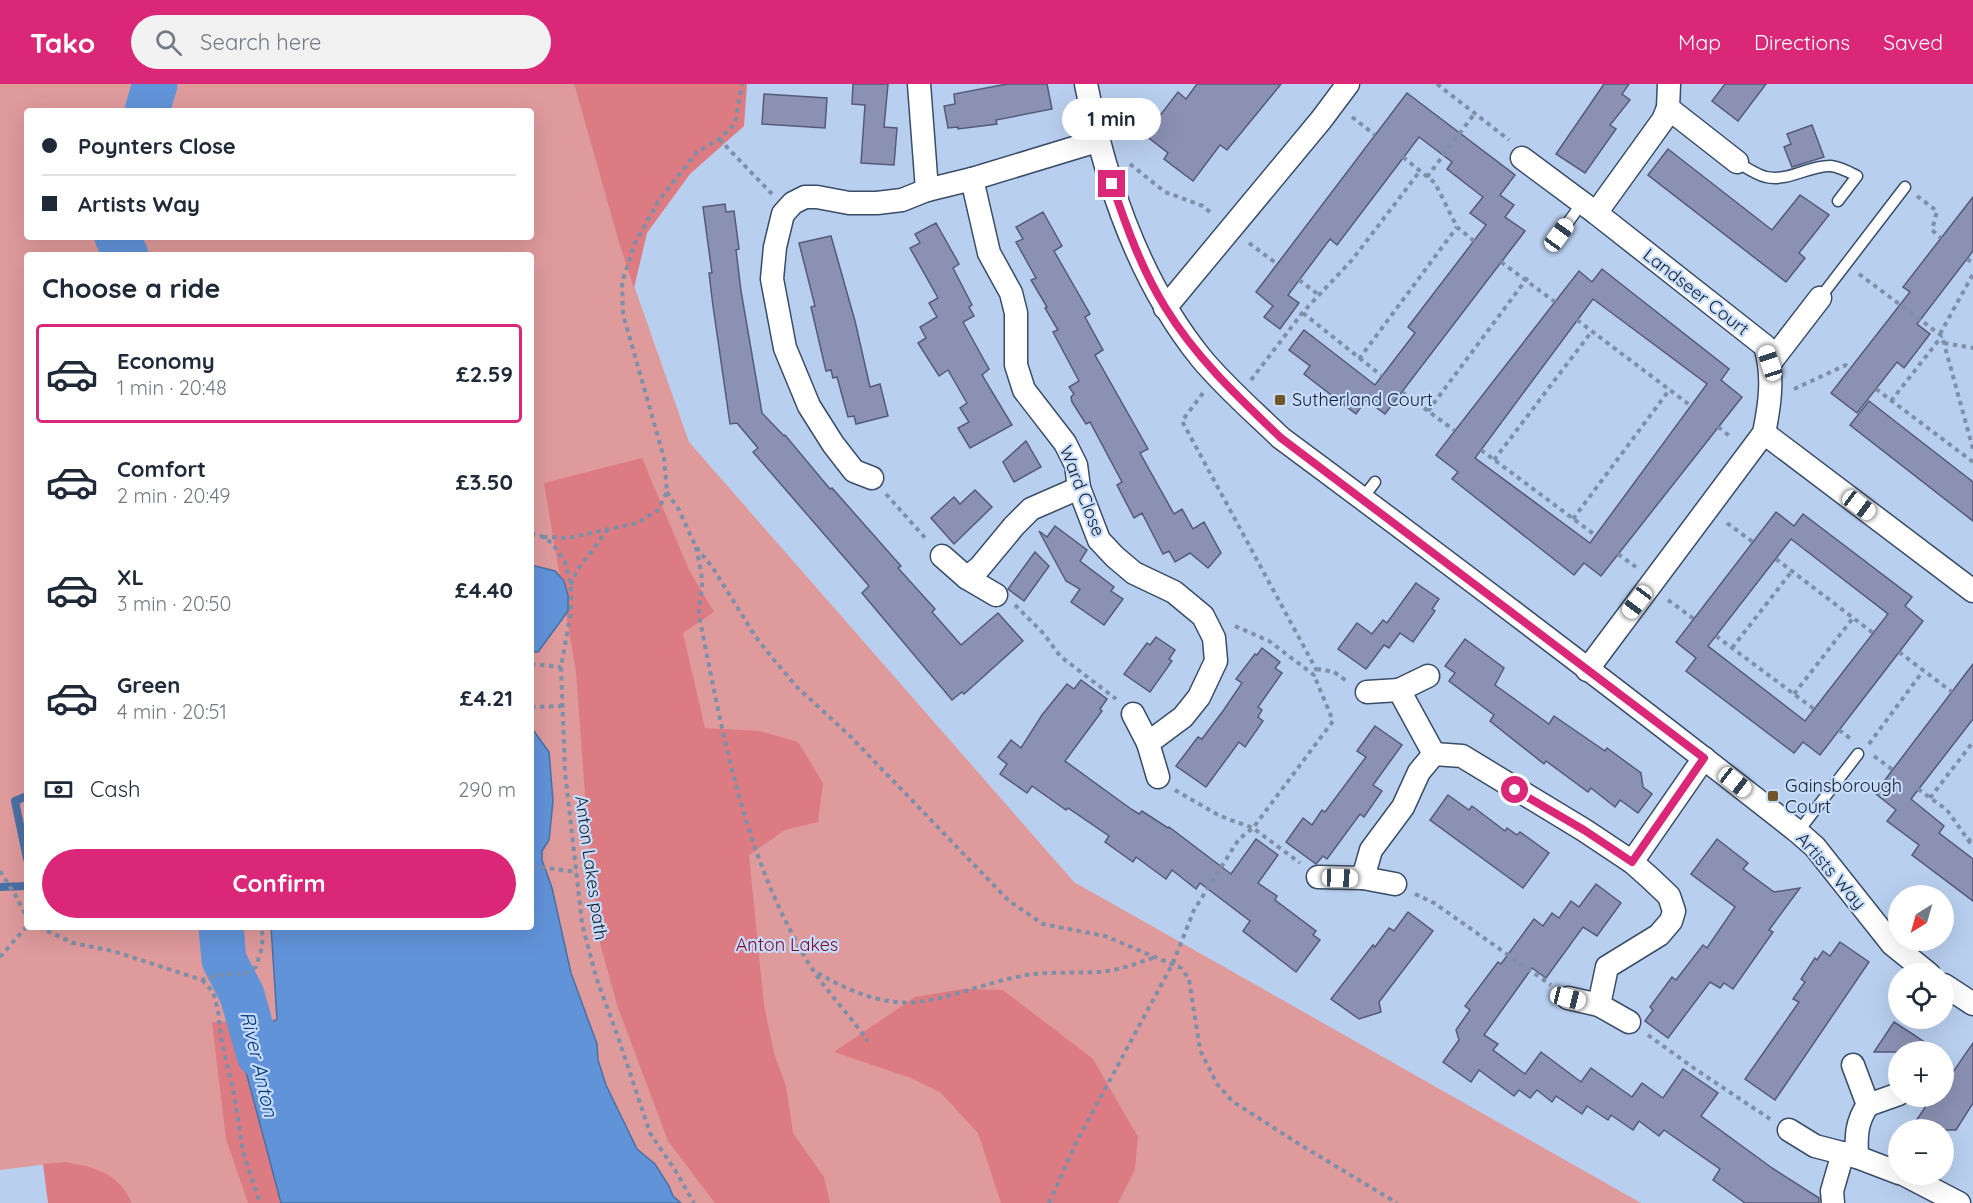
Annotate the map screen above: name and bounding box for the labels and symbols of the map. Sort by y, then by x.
callout: 1 min [1062,97,1162,139]
route end [1098,170,1125,197]
car [1541,215,1577,255]
street label: Landseer Court [1639,243,1754,340]
car [1756,343,1784,383]
place label: Sutherland Court [1292,388,1433,411]
marker: Sutherland Court [1273,393,1287,407]
street label: Ward Close [1055,442,1110,540]
car [1839,487,1879,523]
car [1619,582,1655,622]
car [1715,764,1755,800]
place label: Gainsborough Court [1785,774,1902,818]
route start [1501,776,1528,803]
marker: Gainsborough Court [1766,789,1780,803]
street label: Anton Lakes path [570,794,613,942]
street label: Artists Way [1791,827,1871,914]
car [1322,868,1358,888]
north arrow [1888,885,1954,951]
park label: Anton Lakes [736,933,838,956]
car [1548,985,1588,1011]
water label: River Anton [235,1009,284,1119]

